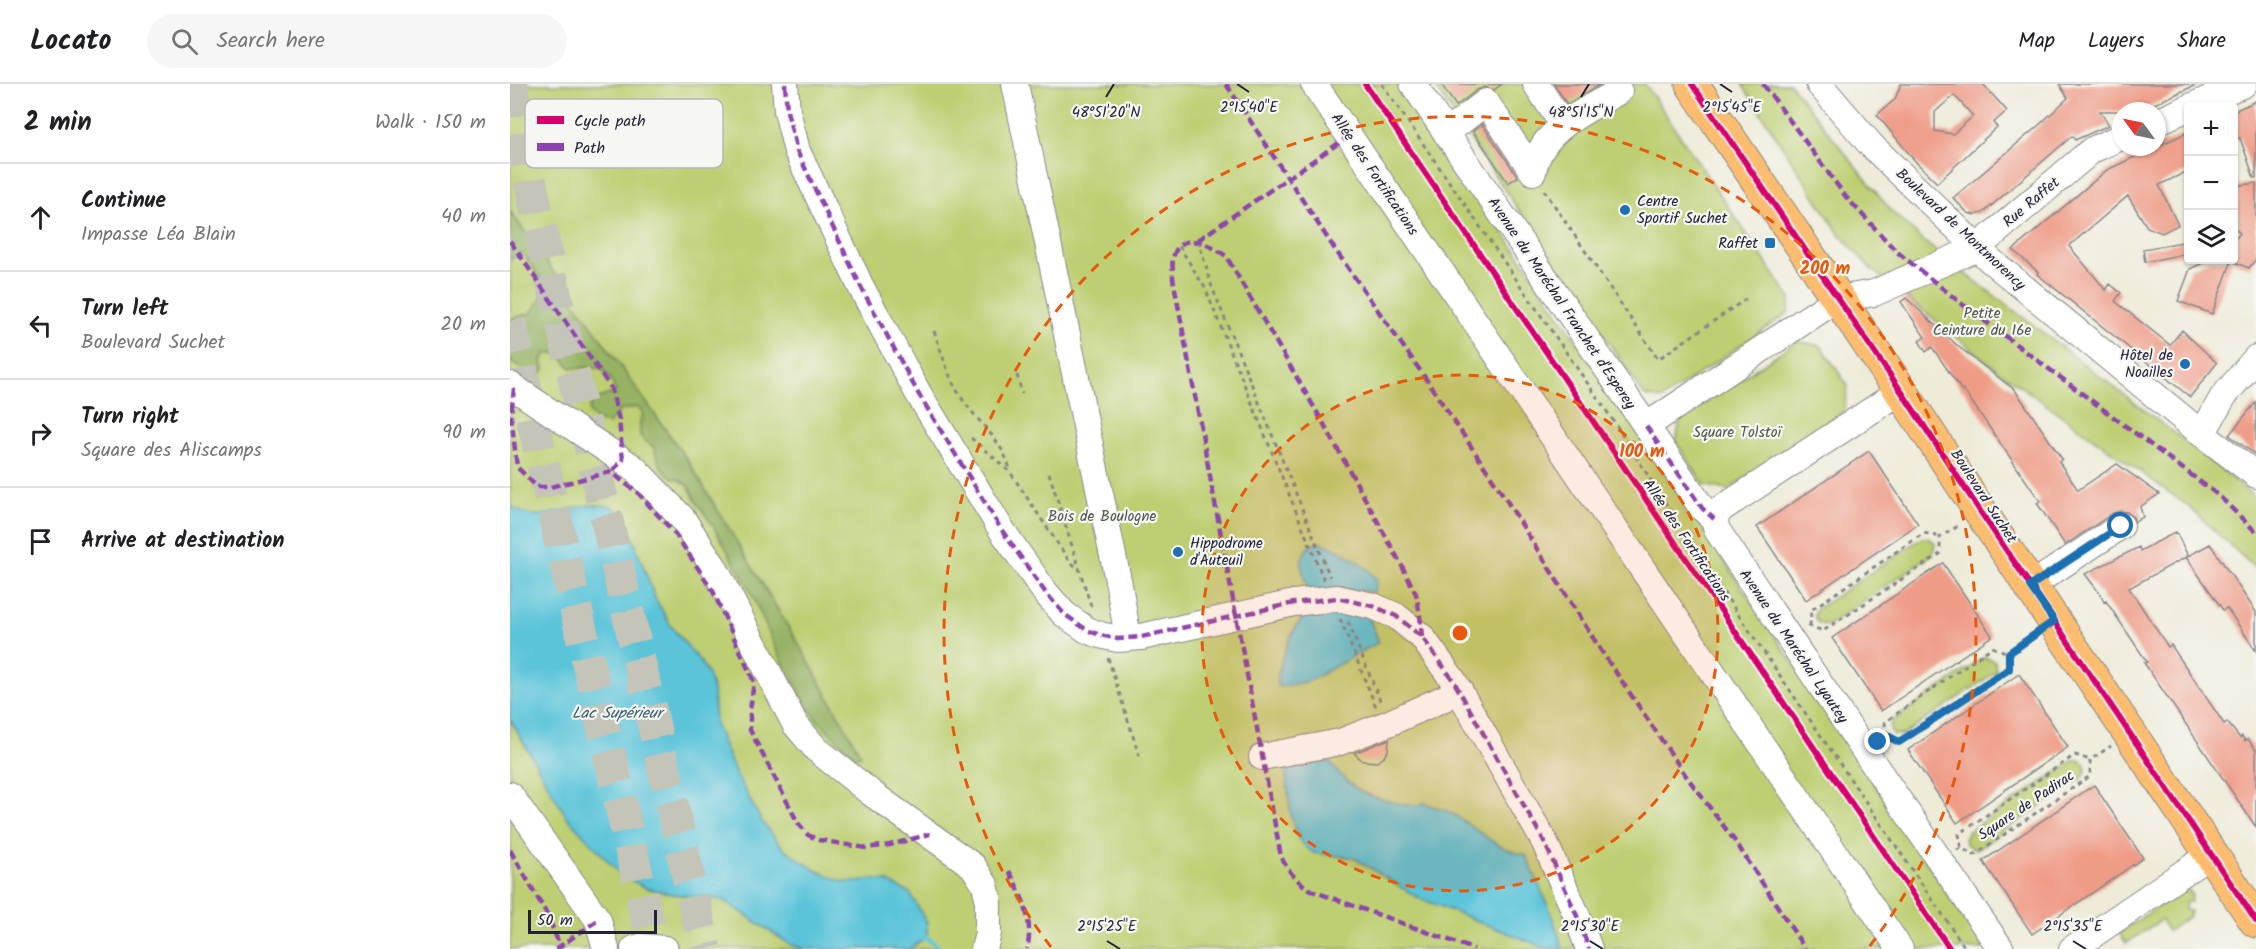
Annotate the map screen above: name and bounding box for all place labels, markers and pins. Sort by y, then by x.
place label: Centre Sportif Suchet [1637,190,1728,231]
marker: Centre Sportif Suchet [1618,203,1632,217]
place label: Raffet [1718,232,1758,256]
marker: Raffet [1763,236,1777,250]
place label: Hôtel de Noailles [2120,344,2174,385]
marker: Hôtel de Noailles [2178,357,2192,371]
place label: Hippodrome d'Auteuil [1190,532,1263,573]
marker: Hippodrome d'Auteuil [1171,545,1185,559]
centre of rings [1450,623,1470,643]

